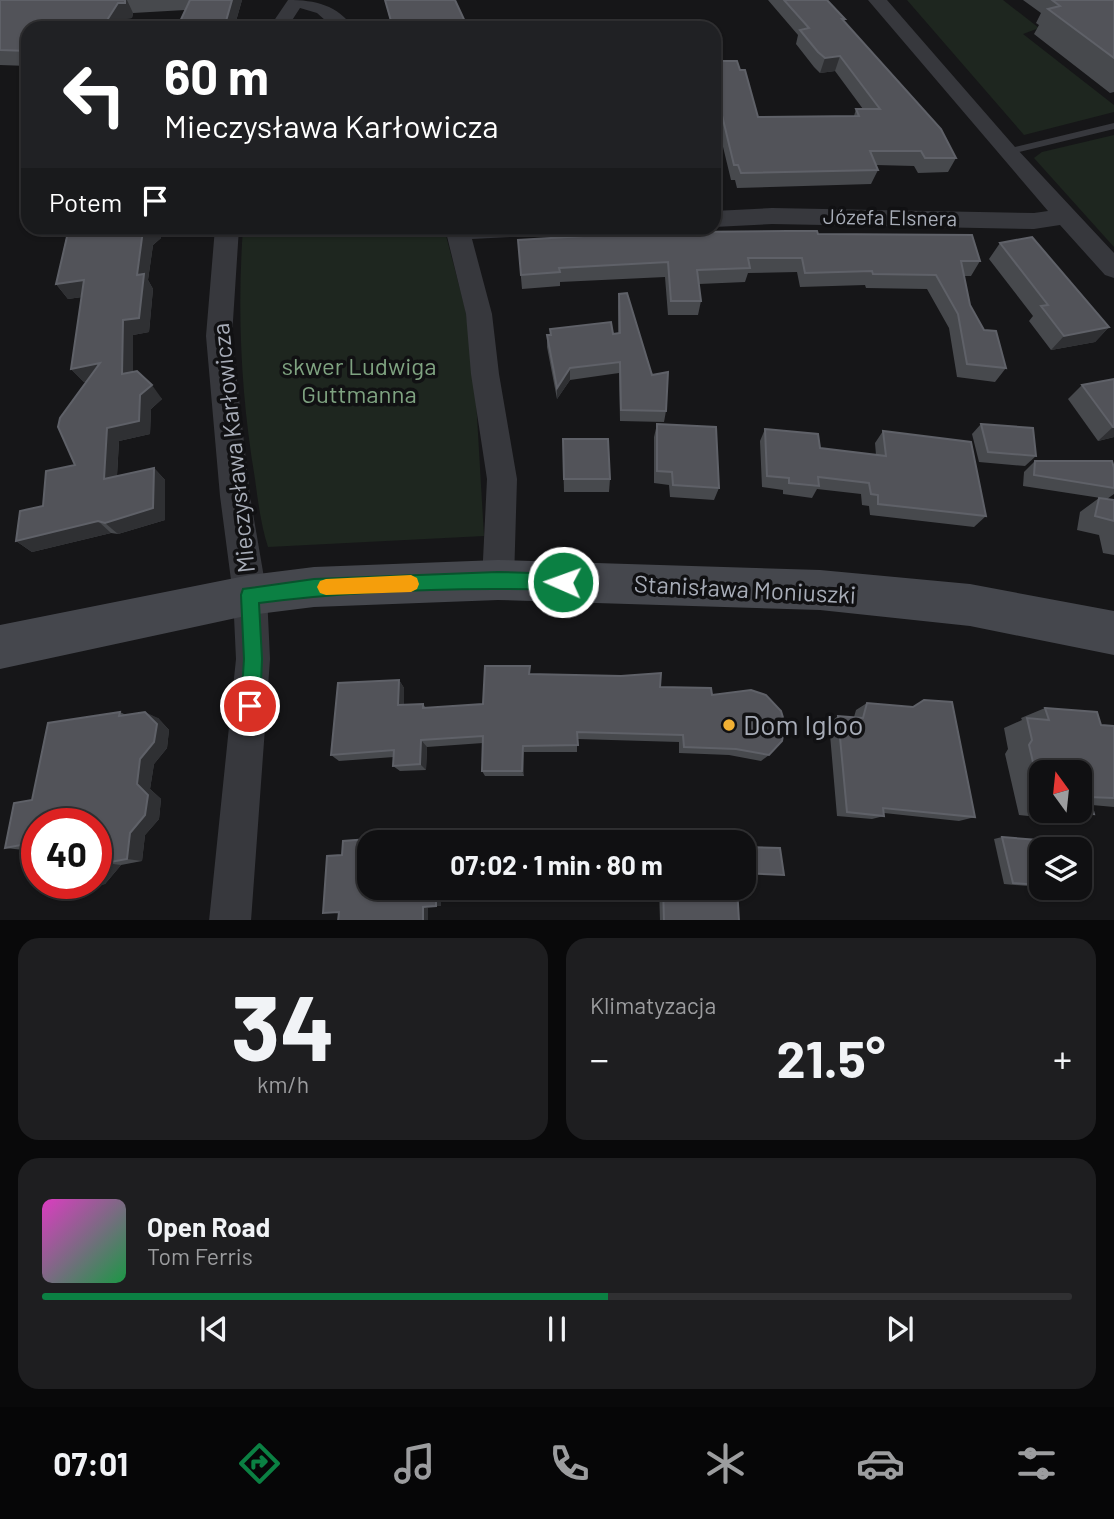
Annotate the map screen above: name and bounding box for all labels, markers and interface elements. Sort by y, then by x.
text: 60 m [164,46,269,105]
icon: left [49,49,140,140]
text: Mieczysława Karłowicza [164,106,499,144]
icon: arrive [136,182,174,220]
text: Potem [49,186,122,217]
street label: Józefa Elsnera [823,203,957,230]
street label: Mieczysława Karłowicza [205,322,260,574]
park label: skwer Ludwiga Guttmanna [282,351,436,408]
position arrow [526,545,600,619]
street label: Stanisława Moniuszki [633,568,857,609]
pin [220,676,280,736]
icon: arrive [231,687,269,725]
place label: Dom Igloo [743,707,864,741]
marker: Dom Igloo [721,717,737,733]
north arrow [1029,760,1092,822]
map controls [1029,760,1092,900]
speed limit sign: 40 [21,808,112,899]
button: layers [1029,837,1092,900]
text: 07:02 · 1 min · 80 m [450,849,663,880]
text: 34 [231,970,335,1079]
text: Klimatyzacja [590,991,716,1019]
text: 21.5° [777,1026,885,1088]
text: − [590,1035,609,1081]
text: + [1053,1035,1072,1081]
text: km/h [257,1070,309,1098]
text: Open Road [147,1211,270,1242]
text: Tom Ferris [147,1242,253,1270]
icon: previous [195,1310,233,1348]
icon: pause [538,1310,576,1348]
icon: next [881,1310,919,1348]
icon: directions [235,1439,284,1488]
icon: music [390,1439,439,1488]
icon: phone [545,1439,594,1488]
icon: climate [701,1439,750,1488]
icon: car [856,1439,905,1488]
icon: filters [1012,1439,1061,1488]
text: 07:01 [53,1444,128,1482]

